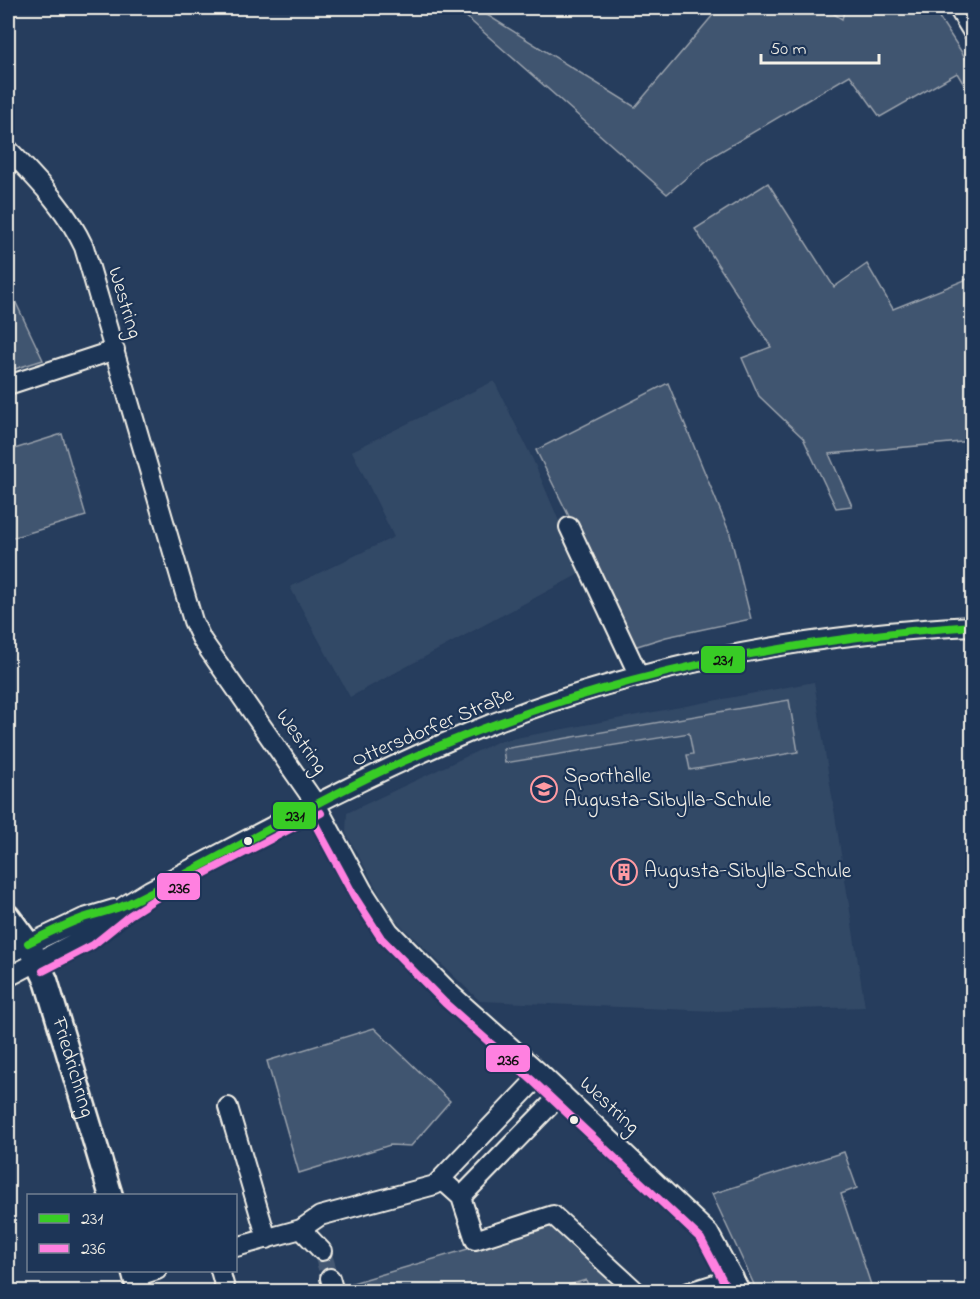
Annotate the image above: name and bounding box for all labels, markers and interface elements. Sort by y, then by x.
scale bar [761,27,880,65]
text: 50 m [770,37,807,63]
street label: Westring [97,263,149,343]
line badge: 231 [700,645,746,674]
text: 231 [712,649,734,673]
street label: Ottersdorfer Straße [347,680,519,776]
street label: Westring [266,703,334,782]
place label: Sporthalle Augusta-Sibylla-Schule [564,762,772,818]
school or university icon: Sporthalle Augusta-Sibylla-Schule [529,774,559,804]
line badge: 231 [272,801,317,830]
text: 231 [284,805,306,829]
unlabelled marker [242,835,254,847]
building icon: Augusta-Sibylla-Schule [609,857,639,887]
place label: Augusta-Sibylla-Schule [644,857,852,889]
line badge: 236 [156,872,201,901]
text: 236 [167,877,191,901]
street label: Friedrichring [43,1013,102,1122]
line badge: 236 [485,1044,531,1073]
text: 236 [496,1049,520,1073]
street label: Westring [571,1070,646,1144]
unlabelled marker [568,1114,580,1126]
legend [27,1194,237,1272]
text: 231 [81,1207,103,1233]
text: 236 [81,1237,105,1263]

